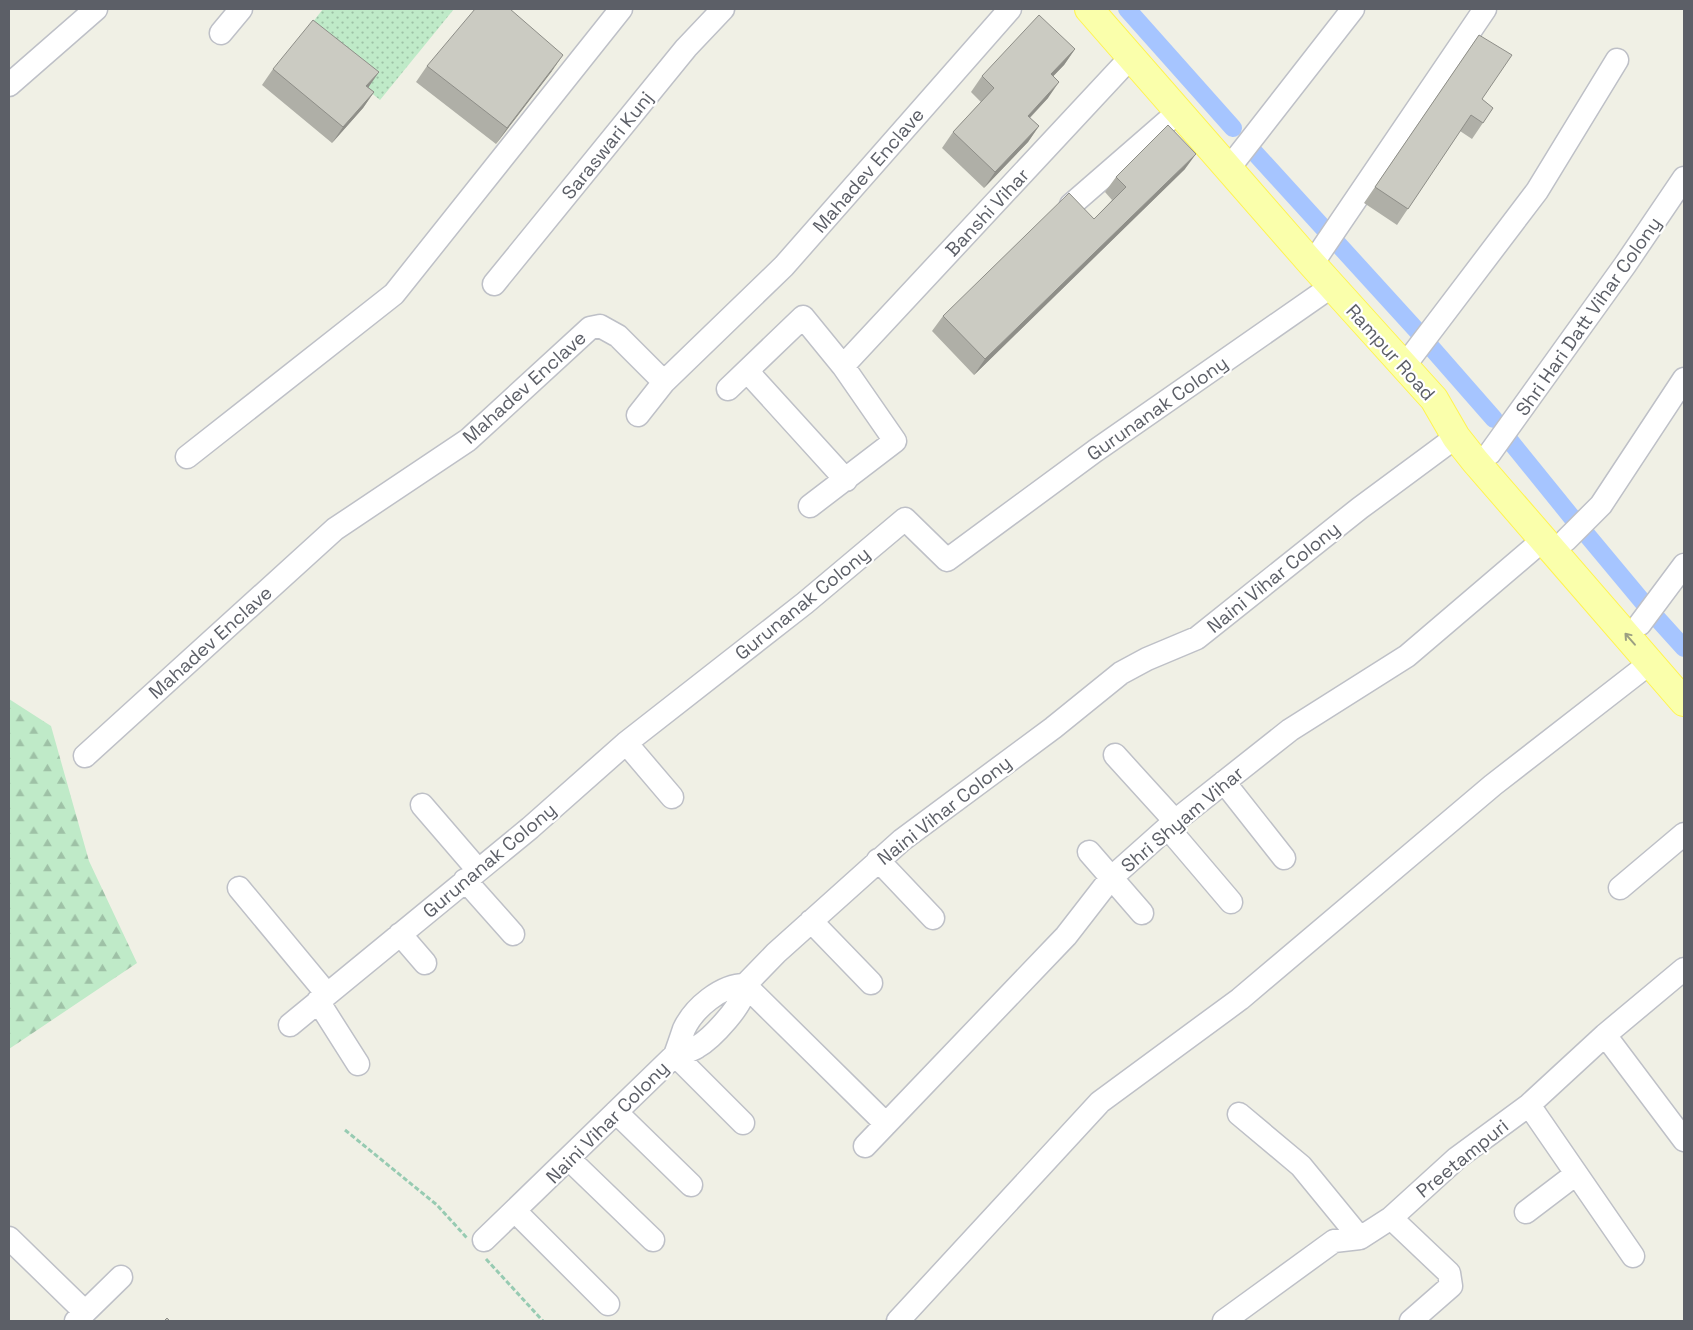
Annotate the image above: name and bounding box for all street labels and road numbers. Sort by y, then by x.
street label: Saraswari Kunj [556,86,659,205]
street label: Mahadev Enclave [807,103,930,238]
street label: Banshi Vihar [940,163,1035,262]
street label: Shri Hari Datt Vihar Colony [1510,212,1667,421]
street label: Rampur Road [1341,299,1441,406]
street label: Mahadev Enclave [457,325,591,449]
street label: Gurunanak Colony [1082,350,1233,466]
street label: Naini Vihar Colony [1202,516,1345,639]
street label: Gurunanak Colony [730,541,875,666]
street label: Mahadev Enclave [143,580,277,704]
street label: Naini Vihar Colony [872,750,1016,871]
street label: Shri Shyam Vihar [1116,761,1249,878]
street label: Gurunanak Colony [417,797,561,924]
street label: Naini Vihar Colony [541,1056,674,1189]
street label: Preetampuri [1411,1113,1514,1203]

